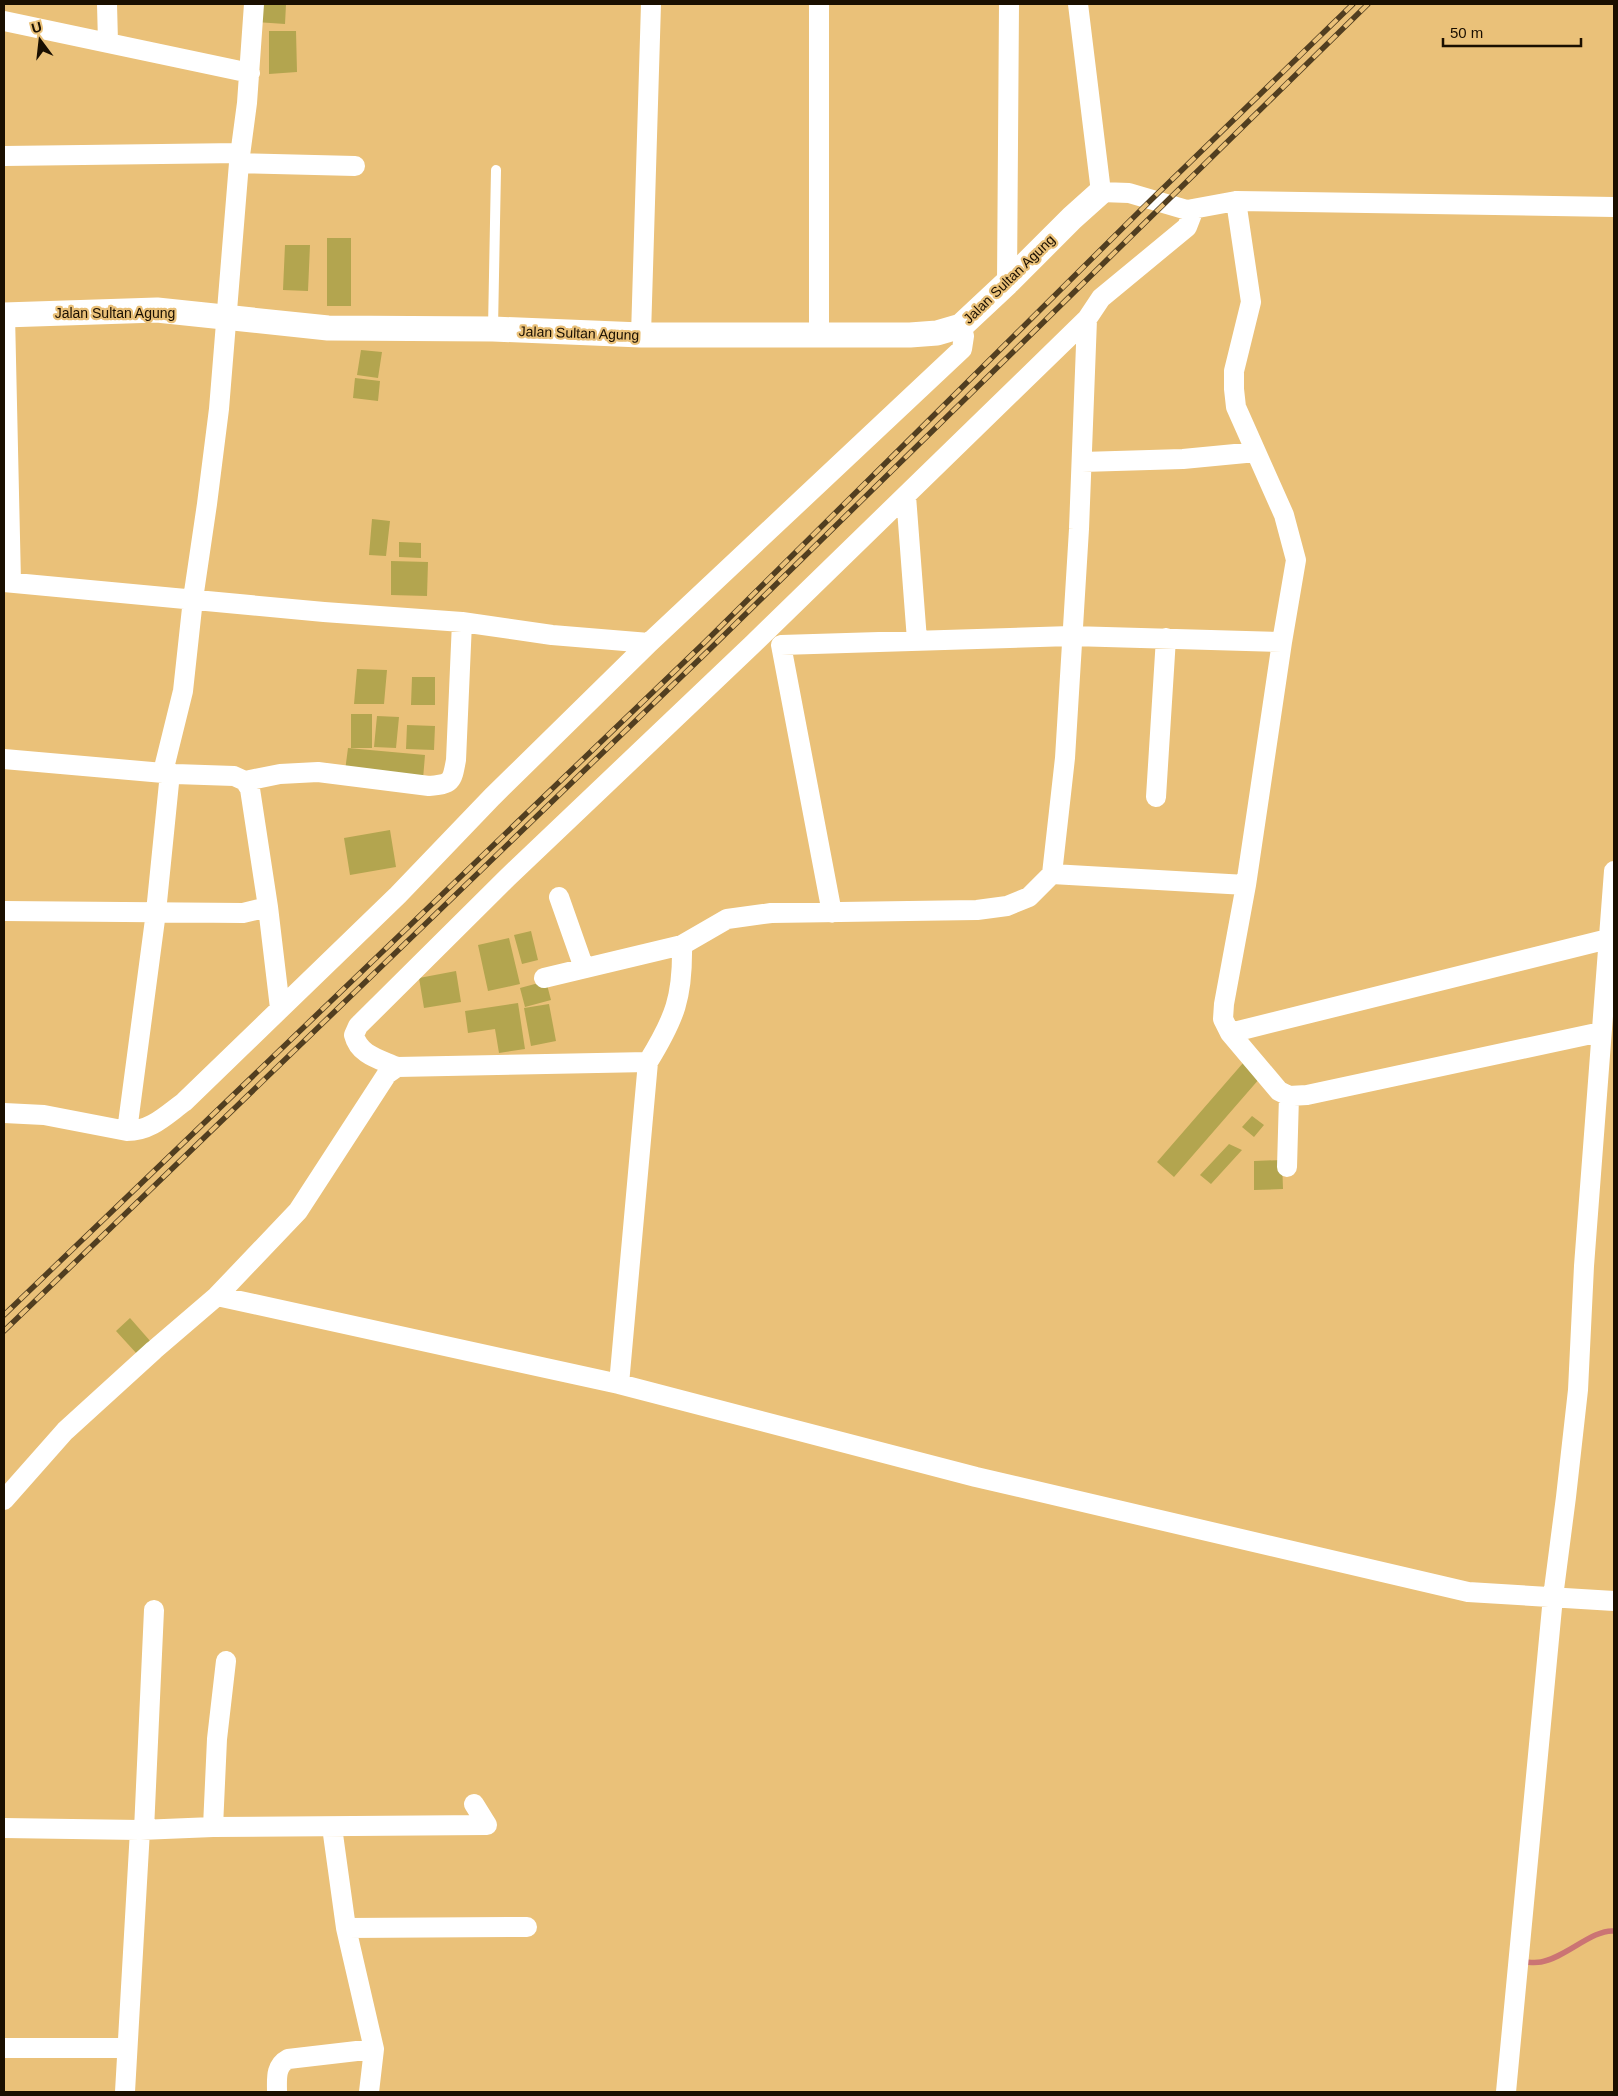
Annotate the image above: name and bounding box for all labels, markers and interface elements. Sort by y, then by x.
north arrow [15,15,65,65]
scale bar [1443,15,1580,47]
text: U [30,18,44,36]
text: 50 m [1450,24,1483,41]
street label: Jalan Sultan Agung [960,231,1058,327]
street label: Jalan Sultan Agung [55,305,175,321]
street label: Jalan Sultan Agung [518,323,640,343]

